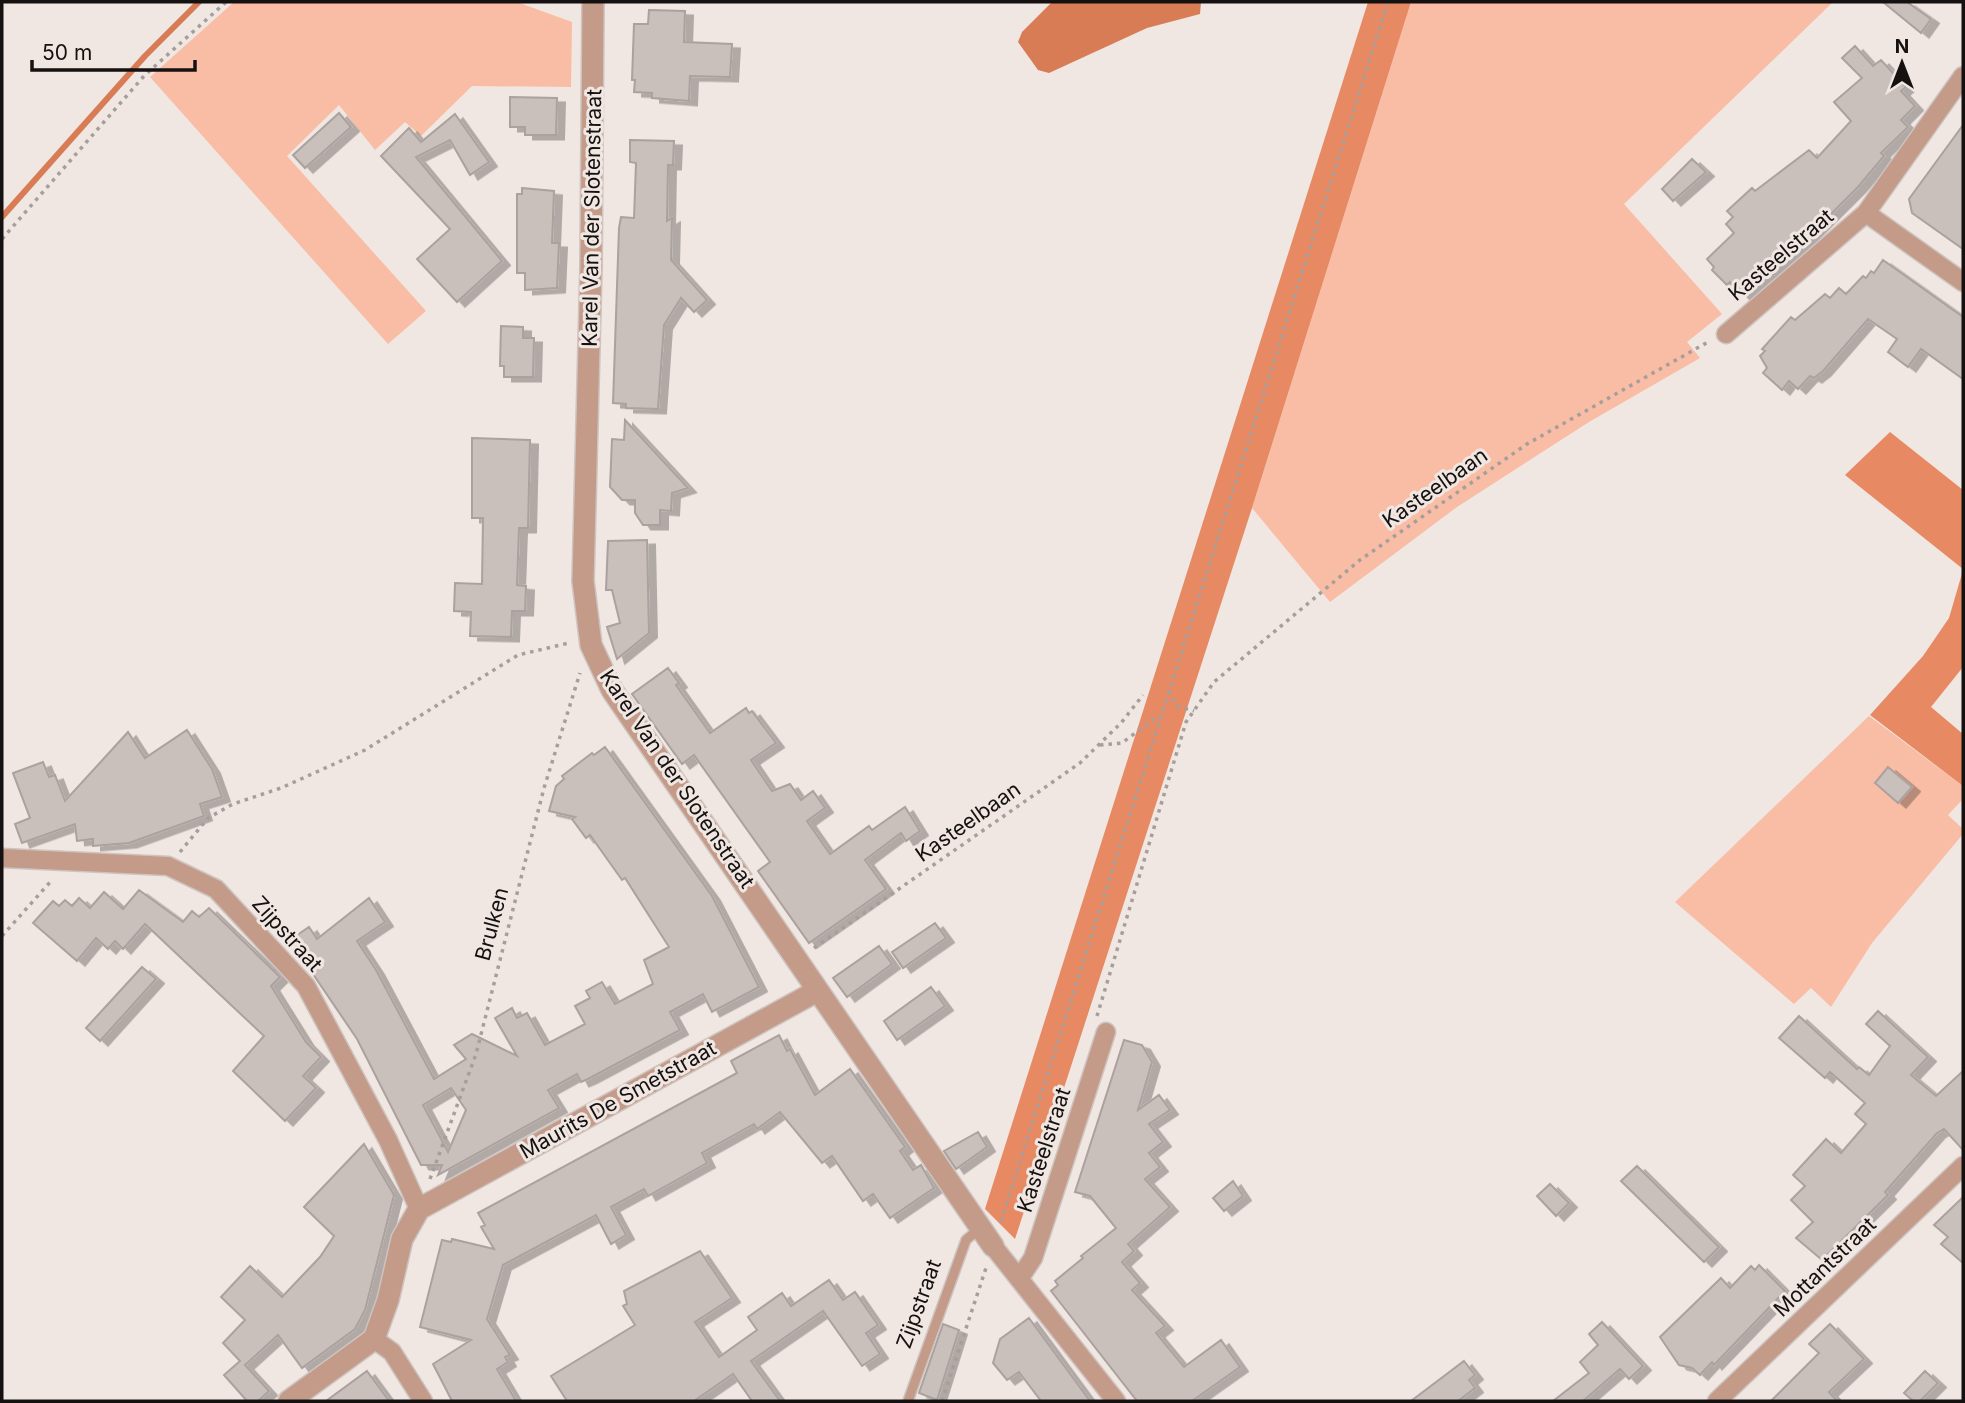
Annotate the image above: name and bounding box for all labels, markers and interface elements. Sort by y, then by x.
scale bar [32,28,194,72]
north arrow [1867,28,1937,98]
text: N [1895,35,1909,58]
text: 50 m [42,40,92,65]
street label: Karel Van der Slotenstraat [577,89,606,347]
street label: Kasteelstraat [1723,203,1838,306]
street label: Kasteelbaan [1377,442,1492,533]
street label: Karel Van der Slotenstraat [595,665,760,893]
street label: Kasteelbaan [910,776,1025,867]
street label: Brulken [470,884,513,963]
street label: Zijpstraat [247,891,328,977]
street label: Maurits De Smetstraat [515,1035,720,1164]
street label: Kasteelstraat [1012,1084,1075,1215]
street label: Mottantstraat [1768,1212,1881,1322]
street label: Zijpstraat [891,1256,946,1352]

